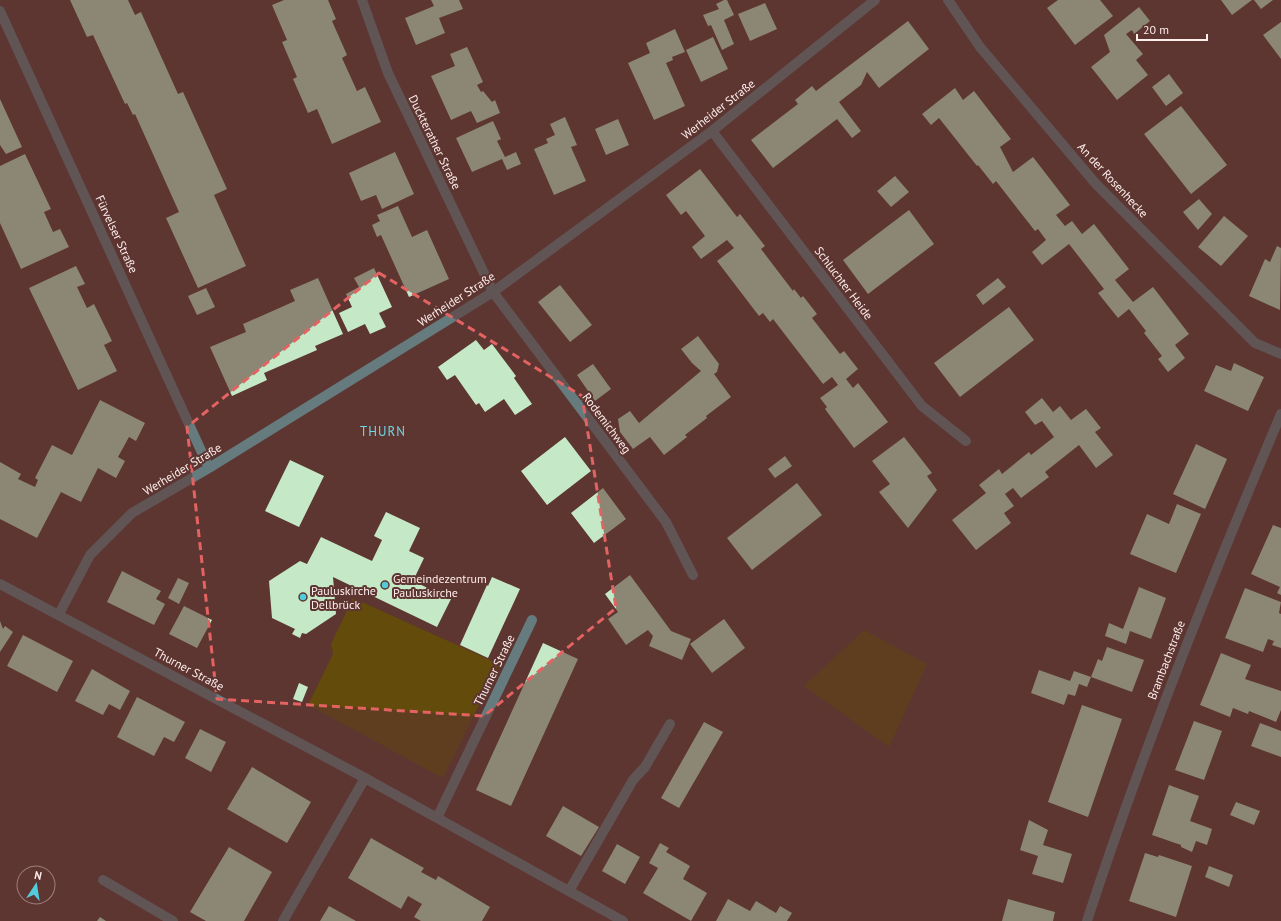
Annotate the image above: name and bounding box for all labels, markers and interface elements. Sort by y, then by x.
scale bar [1137,16,1207,42]
text: 20 m [1143,22,1169,37]
street label: Werheider Straße [678,76,758,142]
street label: Duckterather Straße [406,92,464,192]
street label: An der Rosenhecke [1074,139,1152,221]
street label: Fürvelser Straße [92,193,142,275]
street label: Schluchter Heide [812,244,876,322]
street label: Werheider Straße [415,268,497,330]
street label: Rodemichweg [579,390,635,456]
district label: THURN [360,423,406,440]
street label: Werheider Straße [140,440,224,498]
place label: Gemeindezentrum Pauluskirche [393,571,487,600]
marker: Gemeindezentrum Pauluskirche [380,580,390,590]
place label: Pauluskirche Dellbrück [311,583,376,612]
marker: Pauluskirche Dellbrück [298,592,308,602]
street label: Brambachstraße [1144,618,1188,702]
street label: Thurner Straße [470,632,518,708]
street label: Thurner Straße [151,644,227,694]
north arrow [16,865,56,905]
text: N [33,868,43,883]

